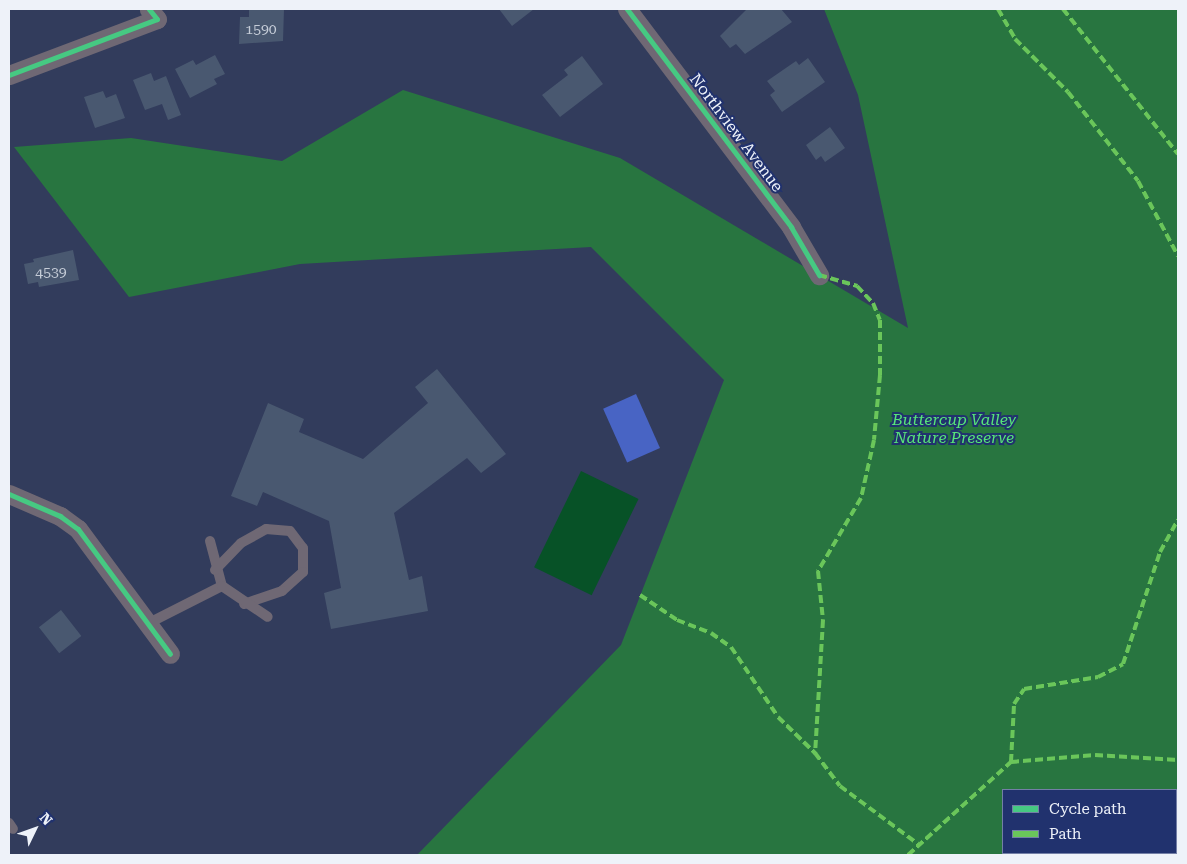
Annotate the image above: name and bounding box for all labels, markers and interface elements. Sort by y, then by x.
house number: 1590 [245,21,277,37]
street label: Northview Avenue [685,70,787,196]
house number: 4539 [35,264,67,280]
park label: Buttercup Valley Nature Preserve [892,410,1016,448]
legend [1002,789,1177,854]
text: Cycle path [1049,800,1126,818]
north arrow [10,804,60,854]
text: N [37,810,56,828]
text: Path [1049,825,1082,843]

